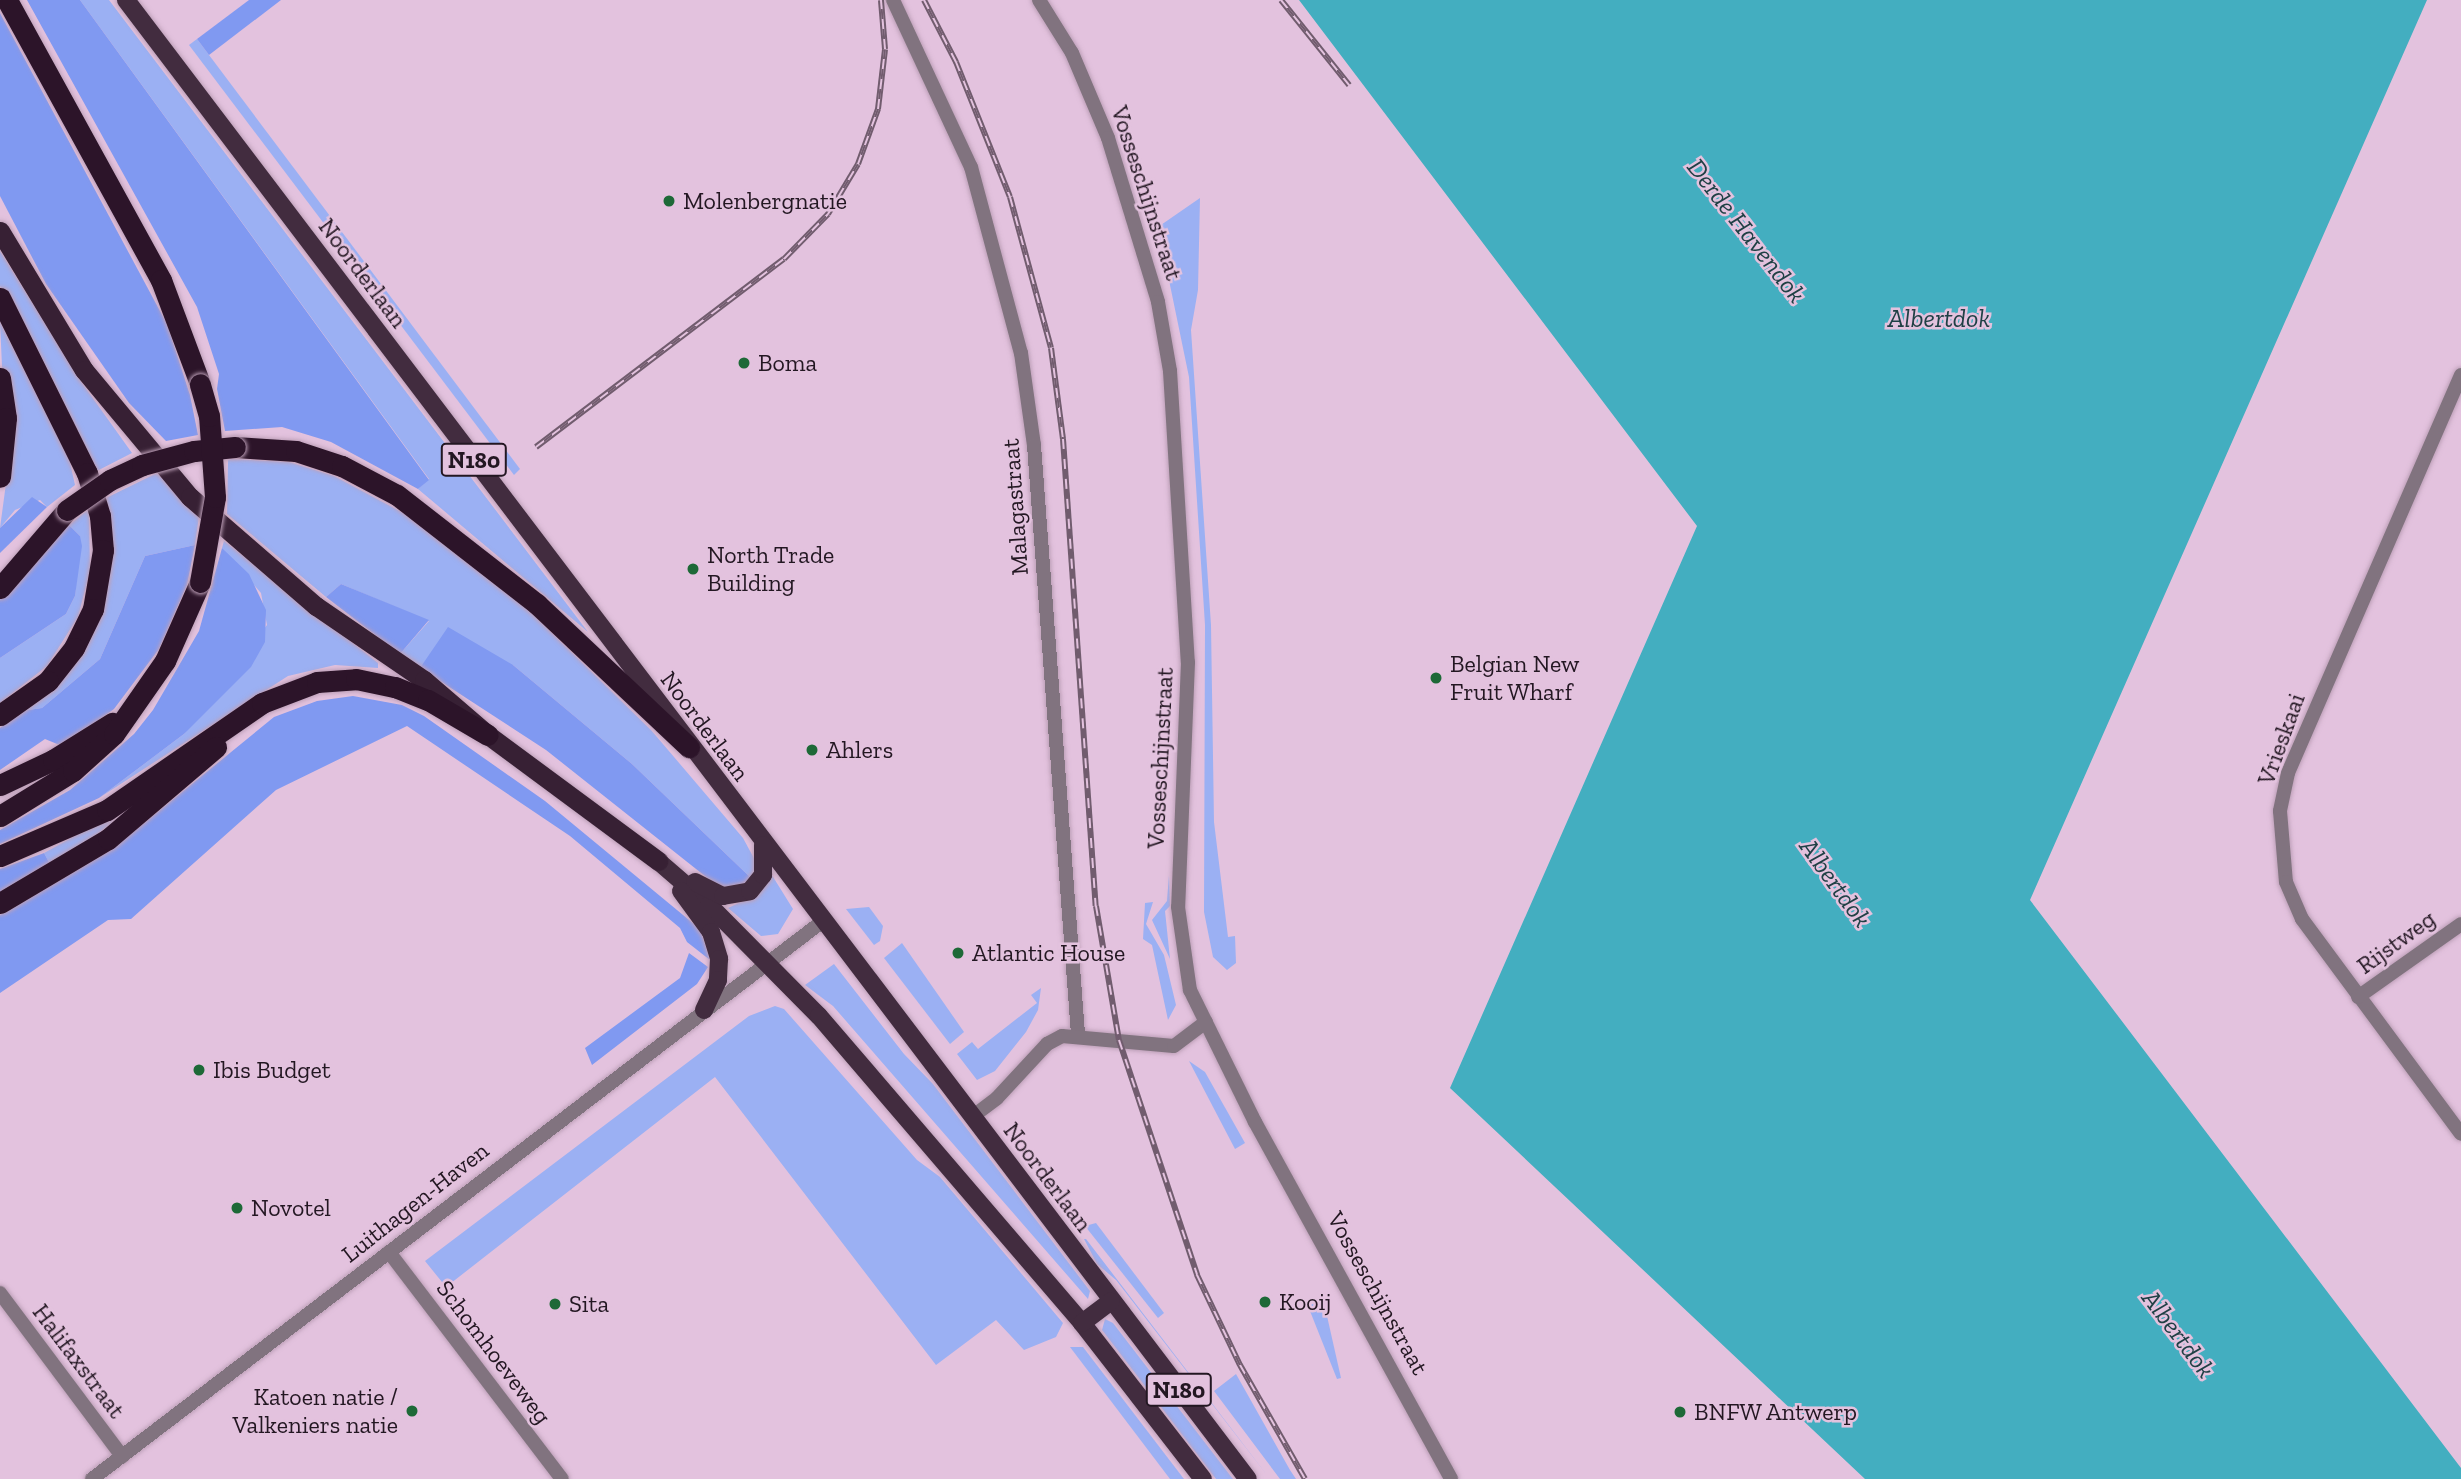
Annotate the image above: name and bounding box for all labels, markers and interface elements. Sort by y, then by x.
street label: Vosseschijnstraat [1105,102,1189,284]
water label: Derde Havendok [1680,153,1812,309]
place label: Molenbergnatie [683,187,847,215]
marker: Molenbergnatie [661,193,677,209]
street label: Noorderlaan [313,213,413,333]
water label: Albertdok [1888,303,1990,335]
place label: Boma [758,349,817,377]
marker: Boma [736,355,752,371]
street label: Malagastraat [996,438,1034,576]
road number: N180 [441,440,507,480]
place label: North Trade Building [707,541,835,597]
marker: North Trade Building [685,561,701,577]
place label: Belgian New Fruit Wharf [1450,650,1579,706]
street label: Noorderlaan [655,666,755,786]
street label: Vosseschijnstraat [1141,667,1179,849]
marker: Belgian New Fruit Wharf [1428,670,1444,686]
street label: Vrieskaai [2251,689,2311,789]
place label: Ahlers [826,736,893,764]
marker: Ahlers [804,742,820,758]
water label: Albertdok [1792,832,1878,934]
street label: Rijstweg [2351,904,2441,980]
place label: Atlantic House [972,939,1125,967]
marker: Atlantic House [950,945,966,961]
place label: Ibis Budget [213,1056,331,1084]
marker: Ibis Budget [191,1062,207,1078]
street label: Noorderlaan [998,1117,1098,1237]
street label: Luithagen-Haven [336,1136,494,1268]
place label: Novotel [251,1194,331,1222]
marker: Novotel [229,1200,245,1216]
street label: Vosseschijnstraat [1321,1207,1435,1379]
street label: Schomhoeveweg [431,1275,557,1429]
water label: Albertdok [2135,1284,2221,1384]
place label: Kooij [1279,1288,1331,1316]
place label: Sita [569,1290,609,1318]
marker: Kooij [1257,1294,1273,1310]
marker: Sita [547,1296,563,1312]
street label: Halifaxstraat [27,1298,131,1424]
road number: N180 [1146,1371,1212,1410]
place label: Katoen natie / Valkeniers natie [233,1383,398,1439]
place label: BNFW Antwerp [1694,1398,1858,1426]
marker: Katoen natie / Valkeniers natie [404,1403,420,1419]
marker: BNFW Antwerp [1672,1404,1688,1420]

